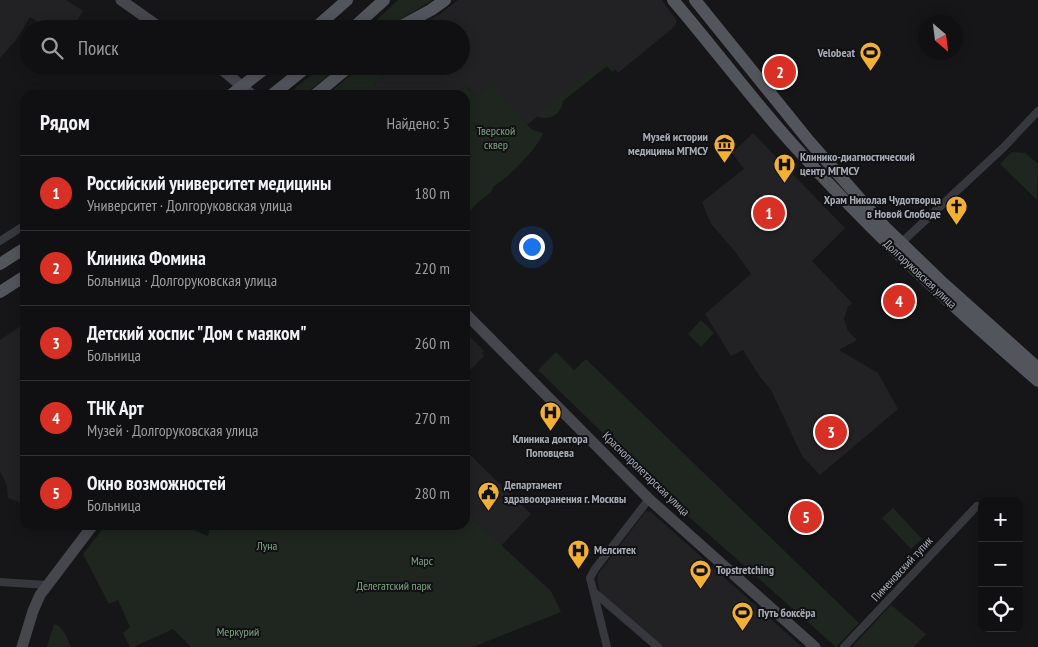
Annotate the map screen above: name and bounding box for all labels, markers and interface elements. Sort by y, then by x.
north arrow [918,15,963,60]
search box [20,20,470,75]
icon: search [38,34,66,62]
text: Поиск [78,36,119,60]
sports icon: Velobeat [859,41,883,72]
place label: Velobeat [816,45,856,60]
pin: 2 [764,53,796,91]
text: Рядом [40,109,90,136]
text: Найдено: 5 [387,113,450,133]
park label: Тверской сквер [477,123,515,152]
place label: Музей истории медицины МГМСУ [628,129,708,158]
museum icon: Музей истории медицины МГМСУ [712,132,736,163]
place label: Клинико-диагностический центр МГМСУ [800,149,915,178]
hospital icon: Клинико-диагностический центр МГМСУ [772,152,796,183]
text: Российский университет медицины [87,171,331,195]
text: 1 [52,183,60,203]
text: 180 m [415,183,450,203]
place label: Храм Николая Чудотворца в Новой Слободе [824,192,941,221]
pin: 1 [753,194,785,232]
text: Университет · Долгоруковская улица [87,195,293,215]
church icon: Храм Николая Чудотворца в Новой Слободе [945,195,969,226]
your location [519,234,545,260]
street label: Долгоруковская улица [881,236,960,312]
text: Клиника Фомина [87,246,206,270]
text: 2 [52,258,60,278]
text: 220 m [415,258,450,278]
text: Больница · Долгоруковская улица [87,270,277,290]
pin: 4 [883,282,915,320]
text: Детский хоспис "Дом с маяком" [87,321,307,345]
text: 3 [52,333,60,353]
text: 260 m [415,333,450,353]
text: Больница [87,345,141,365]
text: ТНК Арт [87,396,143,420]
hospital icon: Клиника доктора Поповцева [538,400,562,431]
text: 4 [52,408,60,428]
text: 270 m [415,408,450,428]
pin: 3 [815,413,847,451]
text: Музей · Долгоруковская улица [87,420,258,440]
street label: Краснопролетарская улица [600,428,693,519]
place label: Клиника доктора Поповцева [512,431,588,460]
text: Окно возможностей [87,471,226,495]
place label: Департамент здравоохранения г. Москвы [504,477,626,506]
public building icon: Департамент здравоохранения г. Москвы [476,480,500,511]
text: 5 [52,483,60,503]
text: 280 m [415,483,450,503]
text: Больница [87,495,141,515]
map controls [978,497,1023,632]
button: + [978,497,1023,542]
pin: 5 [790,498,822,536]
street label: Пименовский тупик [868,533,936,604]
park label: Луна [256,538,277,553]
hospital icon: Мелситек [566,538,590,569]
place label: Мелситек [594,542,636,557]
button: − [978,542,1023,587]
park label: Марс [411,553,434,568]
sports icon: Topstretching [688,558,712,589]
place label: Topstretching [716,562,774,577]
park label: Делегатский парк [357,578,432,593]
button: locate [978,587,1023,632]
sports icon: Путь боксёра [730,601,754,632]
place label: Путь боксёра [758,605,816,620]
park label: Меркурий [217,624,259,639]

